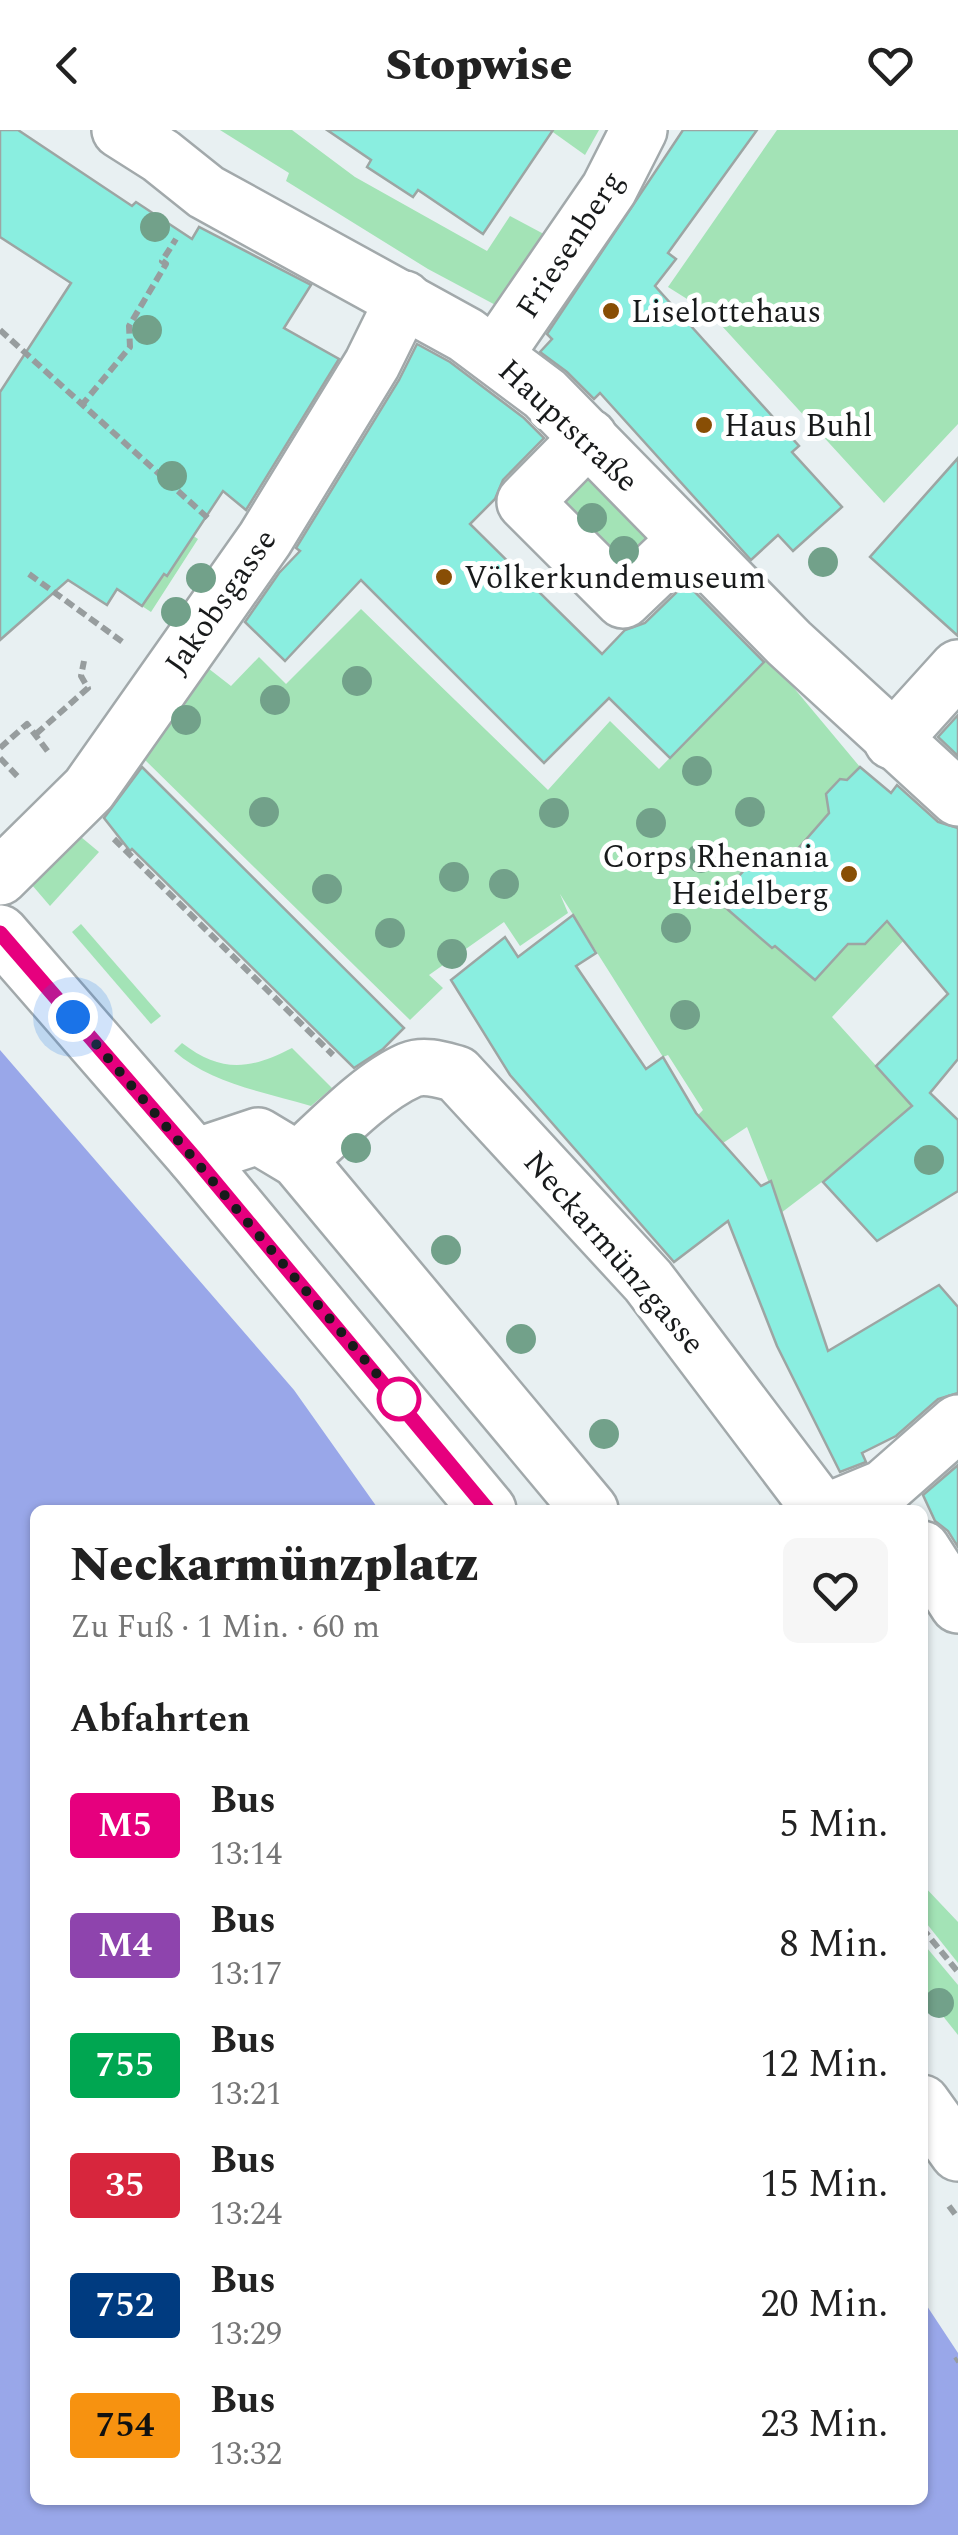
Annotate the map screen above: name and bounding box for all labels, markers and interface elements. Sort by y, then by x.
text: Stopwise [386,31,572,100]
icon: back [40,38,95,93]
icon: heart [863,38,918,93]
street label: Friesenberg [504,161,637,329]
place label: Liselottehaus [631,288,821,337]
marker: Liselottehaus [600,300,622,322]
street label: Hauptstraße [486,348,650,505]
place label: Haus Buhl [724,402,872,451]
marker: Haus Buhl [693,414,715,436]
street label: Jakobsgasse [153,519,290,685]
place label: Völkerkundemuseum [464,554,766,603]
marker: Völkerkundemuseum [433,566,455,588]
place label: Corps Rhenania Heidelberg [602,833,829,919]
marker: Corps Rhenania Heidelberg [838,863,860,885]
your location [48,992,98,1042]
street label: Neckarmünzgasse [511,1140,717,1366]
unlabelled marker [378,1378,420,1420]
text: Neckarmünzplatz [70,1529,479,1602]
button: heart [783,1538,888,1643]
text: Zu Fuß · 1 Min. · 60 m [70,1603,380,1652]
text: Abfahrten [70,1691,251,1749]
text: Bus [210,1772,276,1830]
text: 5 Min. [780,1796,888,1854]
text: M5 [98,1799,152,1852]
text: 13:14 [210,1830,282,1879]
text: Bus [210,1892,276,1950]
text: 8 Min. [780,1916,888,1974]
text: M4 [98,1919,152,1972]
text: 13:17 [210,1950,282,1999]
text: Bus [210,2012,276,2070]
text: 12 Min. [761,2036,888,2094]
text: 755 [96,2039,154,2092]
text: 13:21 [210,2070,282,2119]
text: Bus [210,2132,276,2190]
text: 15 Min. [761,2156,888,2214]
text: 35 [105,2159,145,2212]
text: 13:24 [210,2190,282,2239]
text: Bus [210,2252,276,2310]
text: 20 Min. [761,2276,888,2334]
text: 752 [96,2279,154,2332]
text: 13:29 [210,2310,282,2359]
text: Bus [210,2372,276,2430]
text: 23 Min. [761,2396,888,2454]
text: 754 [96,2399,154,2452]
text: 13:32 [210,2430,282,2479]

